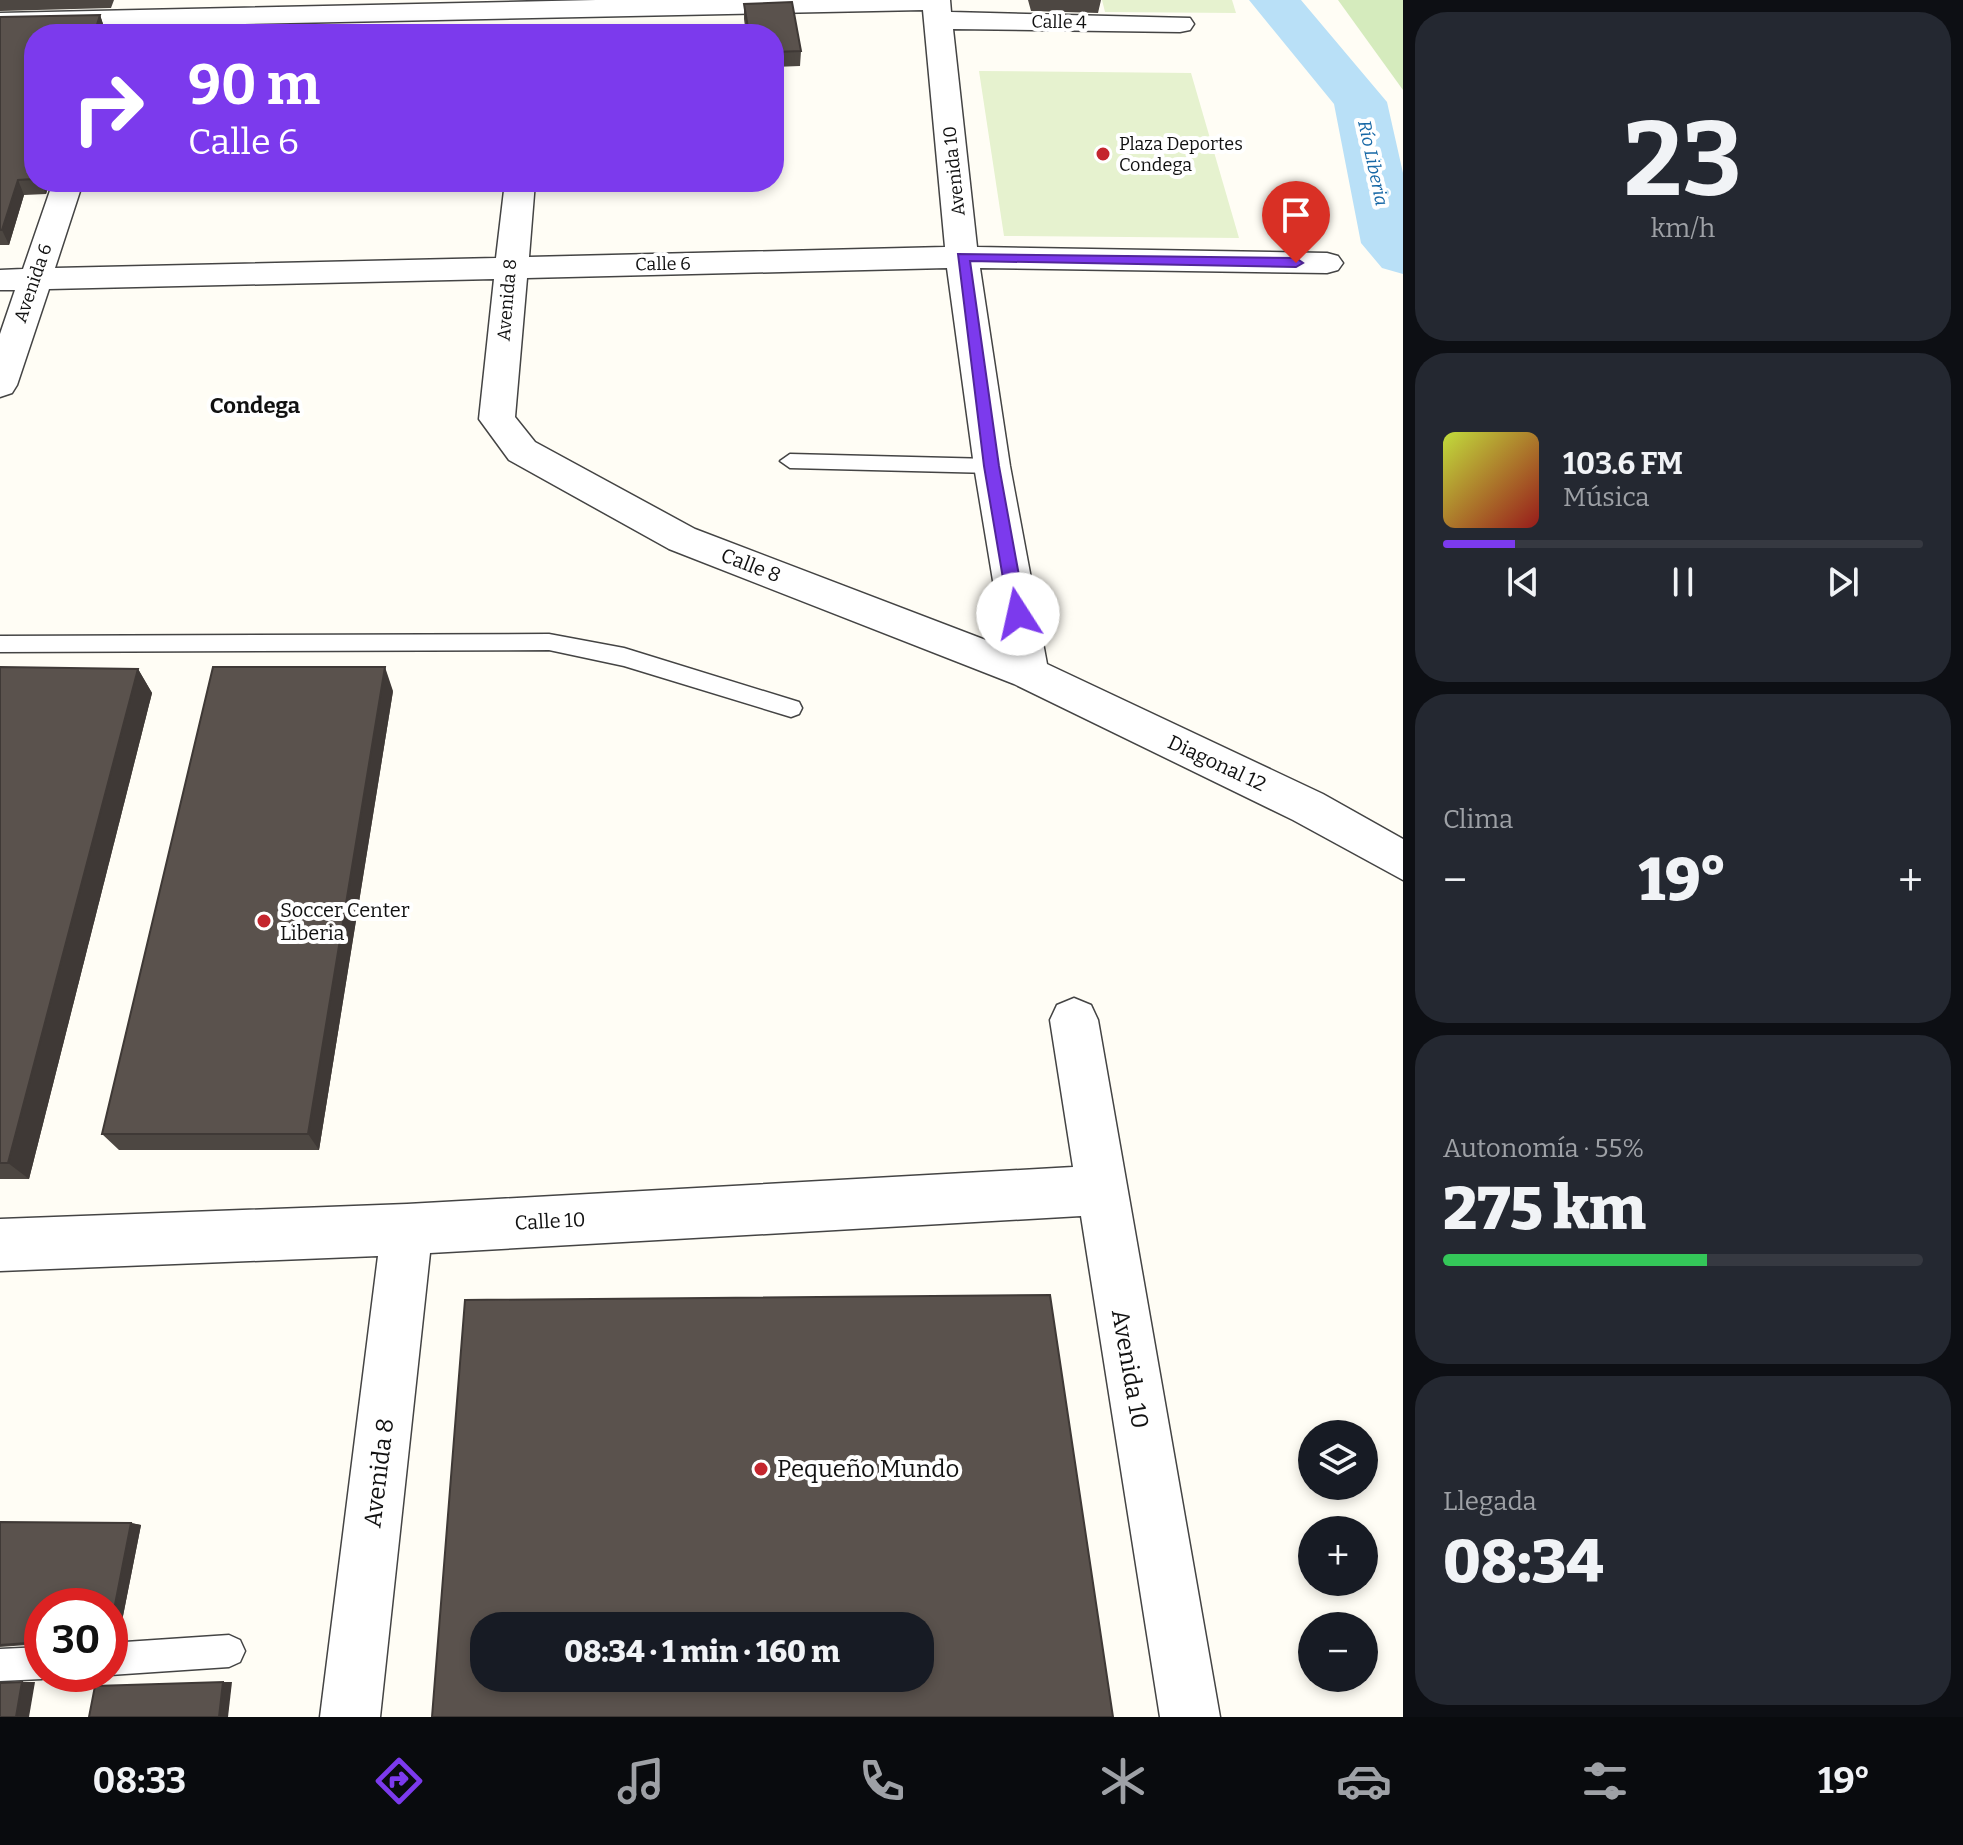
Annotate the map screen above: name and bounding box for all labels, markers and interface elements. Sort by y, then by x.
street label: Calle 4 [1031,11,1087,33]
text: 90 m [188,52,320,119]
icon: right [56,56,160,160]
text: 23 [1624,98,1742,223]
water label: Río Liberia [1353,118,1393,208]
text: Calle 6 [188,120,299,164]
street label: Avenida 10 [938,125,970,217]
place label: Plaza Deportes Condega [1119,133,1243,176]
marker: Plaza Deportes Condega [1094,145,1112,163]
pin [1262,181,1330,263]
icon: arrive [1274,193,1318,237]
text: km/h [1651,213,1715,244]
street label: Avenida 6 [9,241,57,325]
street label: Calle 6 [635,253,691,275]
street label: Avenida 8 [492,258,522,342]
district label: Condega [210,392,301,419]
text: 103.6 FM [1563,446,1683,482]
text: Música [1563,482,1650,513]
street label: Calle 8 [718,543,784,587]
icon: previous [1501,560,1545,604]
icon: pause [1661,560,1705,604]
icon: next [1821,560,1865,604]
position arrow [976,572,1060,656]
street label: Diagonal 12 [1164,730,1270,796]
text: Clima [1443,804,1513,835]
text: 19° [1638,844,1727,916]
text: − [1443,854,1467,907]
text: + [1898,854,1923,907]
place label: Soccer Center Liberia [280,898,410,945]
marker: Soccer Center Liberia [255,912,273,930]
text: Autonomía · 55% [1443,1133,1644,1164]
text: 275 km [1443,1173,1646,1245]
street label: Calle 10 [514,1207,586,1235]
street label: Avenida 10 [1106,1307,1154,1431]
street label: Avenida 8 [358,1417,400,1529]
map controls [1298,1420,1378,1692]
button: layers [1298,1420,1378,1500]
place label: Pequeño Mundo [777,1455,959,1483]
marker: Pequeño Mundo [752,1460,770,1478]
text: Llegada [1443,1486,1537,1517]
button: + [1298,1516,1378,1596]
text: 08:34 [1443,1526,1604,1598]
speed limit sign: 30 [24,1588,128,1692]
button: − [1298,1612,1378,1692]
text: 08:34 · 1 min · 160 m [564,1634,840,1670]
icon: directions [371,1753,427,1809]
icon: music [613,1753,669,1809]
icon: phone [854,1753,910,1809]
icon: climate [1095,1753,1151,1809]
icon: car [1336,1753,1392,1809]
icon: filters [1577,1753,1633,1809]
text: 08:33 [93,1759,186,1803]
text: 19° [1818,1759,1870,1803]

